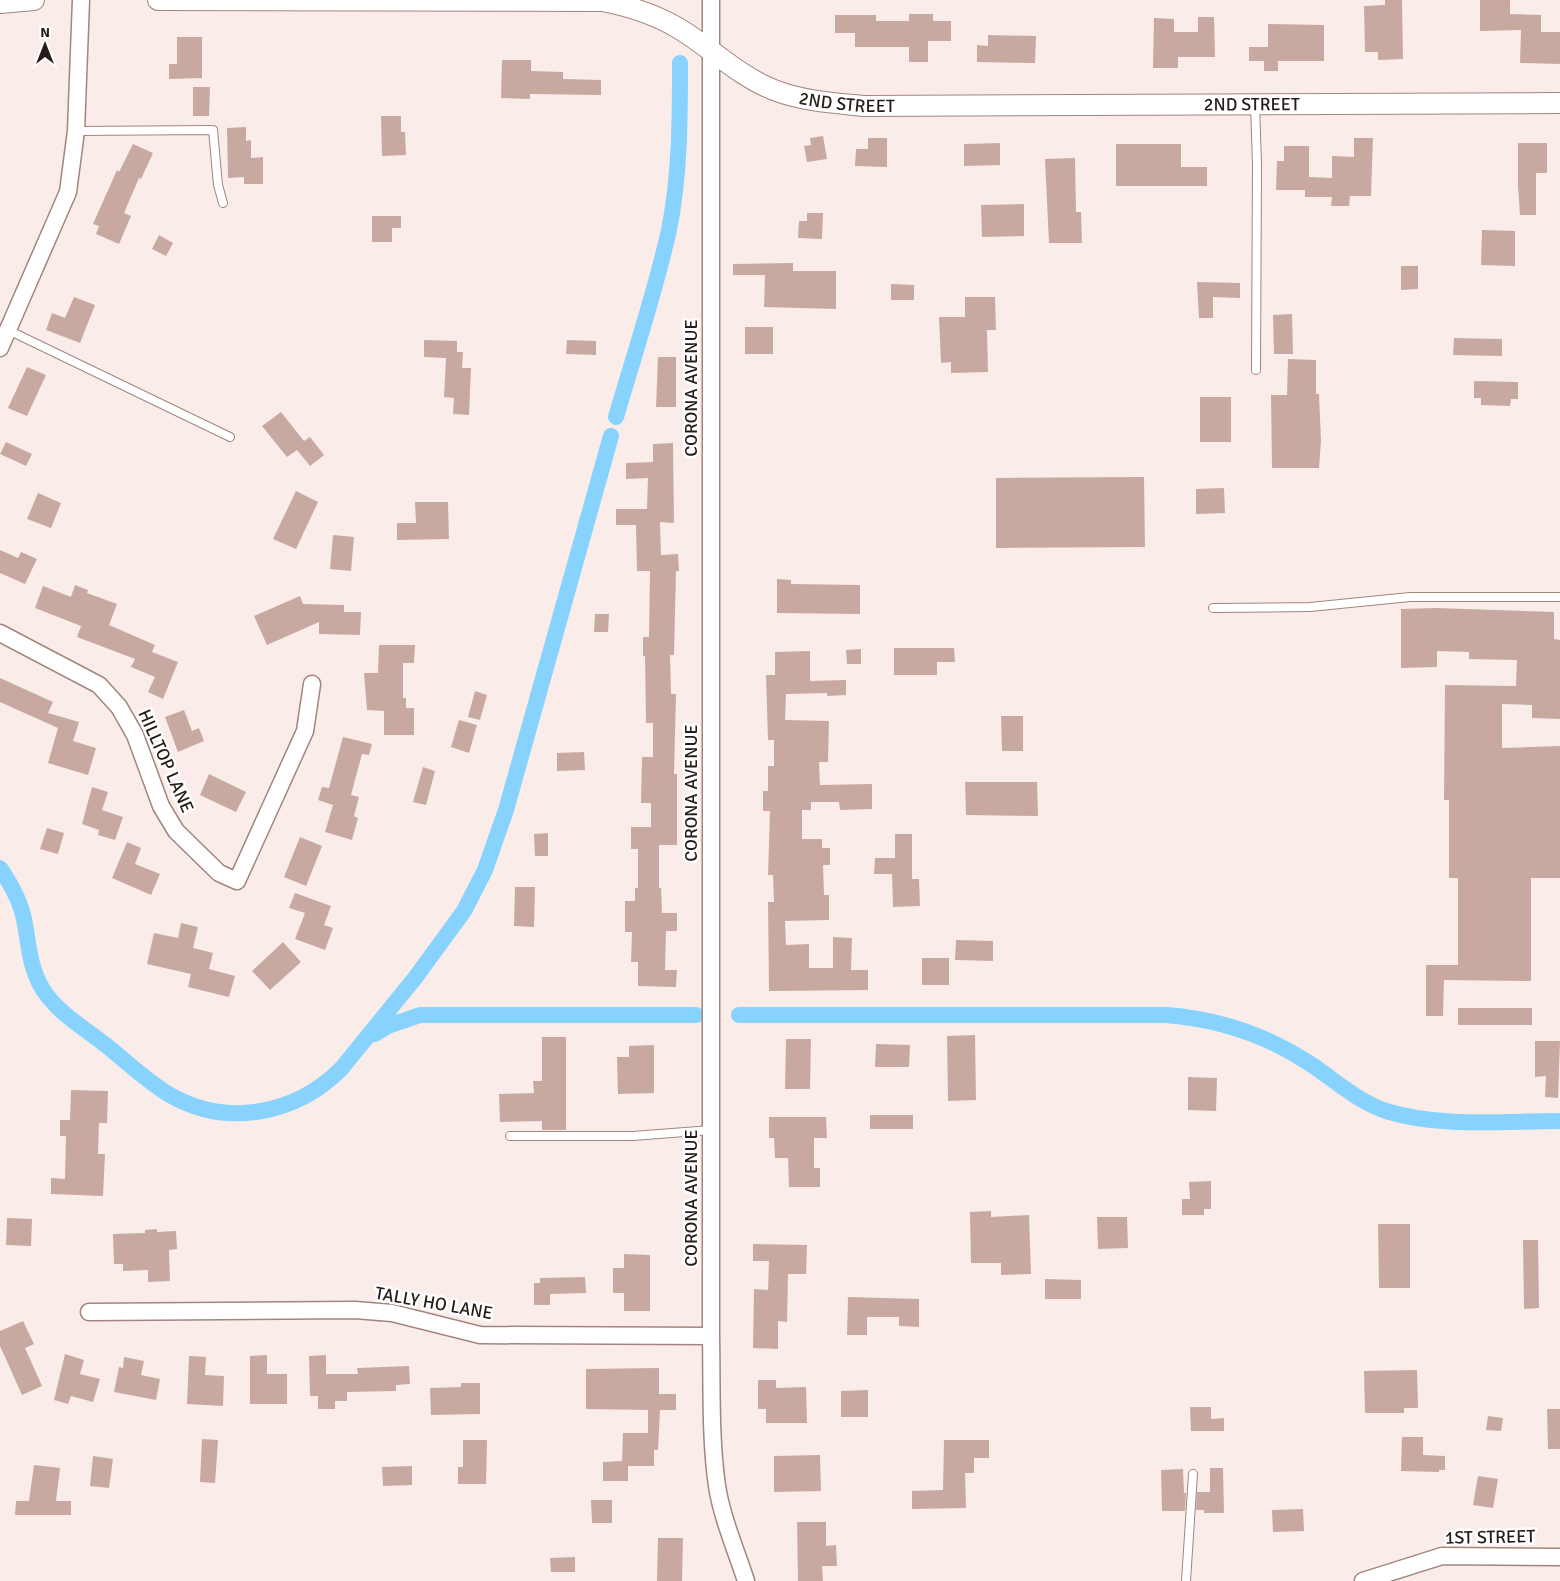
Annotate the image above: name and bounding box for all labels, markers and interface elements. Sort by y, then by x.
north arrow [20,20,70,70]
text: N [40,24,50,41]
street label: 2ND STREET [797,87,895,117]
street label: 2ND STREET [1204,93,1300,116]
street label: CORONA AVENUE [680,319,702,457]
street label: HILLTOP LANE [133,706,199,816]
street label: CORONA AVENUE [680,724,702,862]
street label: CORONA AVENUE [680,1129,702,1267]
street label: TALLY HO LANE [373,1282,495,1324]
street label: 1ST STREET [1445,1525,1536,1549]

